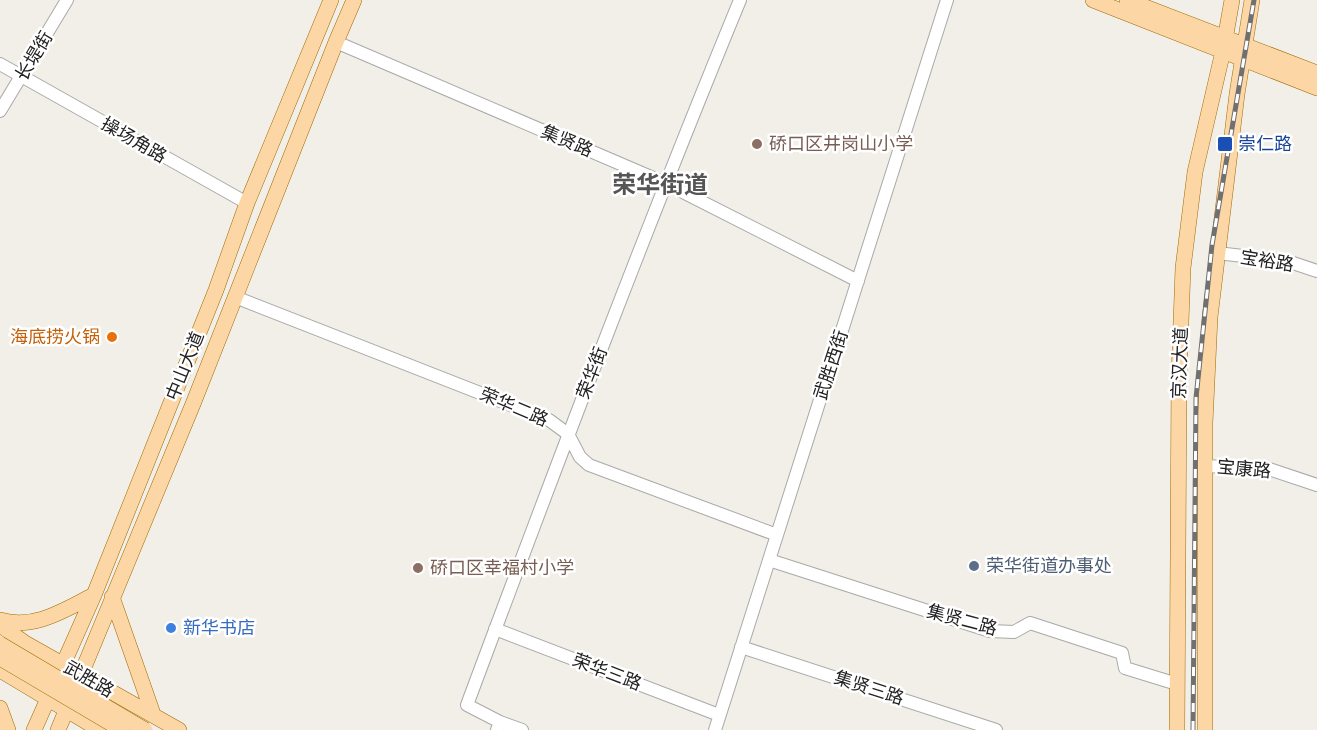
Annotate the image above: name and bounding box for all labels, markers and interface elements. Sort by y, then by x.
street label: 长堤街 [11,27,57,85]
street label: 操场角路 [97,112,171,168]
street label: 集贤路 [538,120,596,162]
place label: 硚口区井岗山小学 [769,133,913,155]
place label: 崇仁路 [1238,133,1292,155]
marker: 崇仁路 [1216,135,1234,153]
marker: 硚口区井岗山小学 [750,137,764,151]
district label: 荣华街道 [612,170,708,199]
street label: 宝裕路 [1239,246,1295,276]
place label: 海底捞火锅 [10,326,100,348]
street label: 武胜西街 [809,327,853,403]
street label: 京汉大道 [1168,327,1192,399]
street label: 中山大道 [161,329,209,403]
marker: 海底捞火锅 [105,330,119,344]
street label: 荣华街 [572,344,612,402]
street label: 荣华二路 [477,383,551,431]
street label: 宝康路 [1216,456,1272,482]
place label: 荣华街道办事处 [986,555,1112,577]
place label: 硚口区幸福村小学 [430,557,574,579]
marker: 荣华街道办事处 [967,559,981,573]
marker: 硚口区幸福村小学 [411,561,425,575]
street label: 集贤二路 [924,600,1000,640]
place label: 新华书店 [183,617,255,639]
marker: 新华书店 [164,621,178,635]
street label: 荣华三路 [569,649,645,695]
street label: 武胜路 [60,656,118,702]
street label: 集贤三路 [831,666,907,710]

